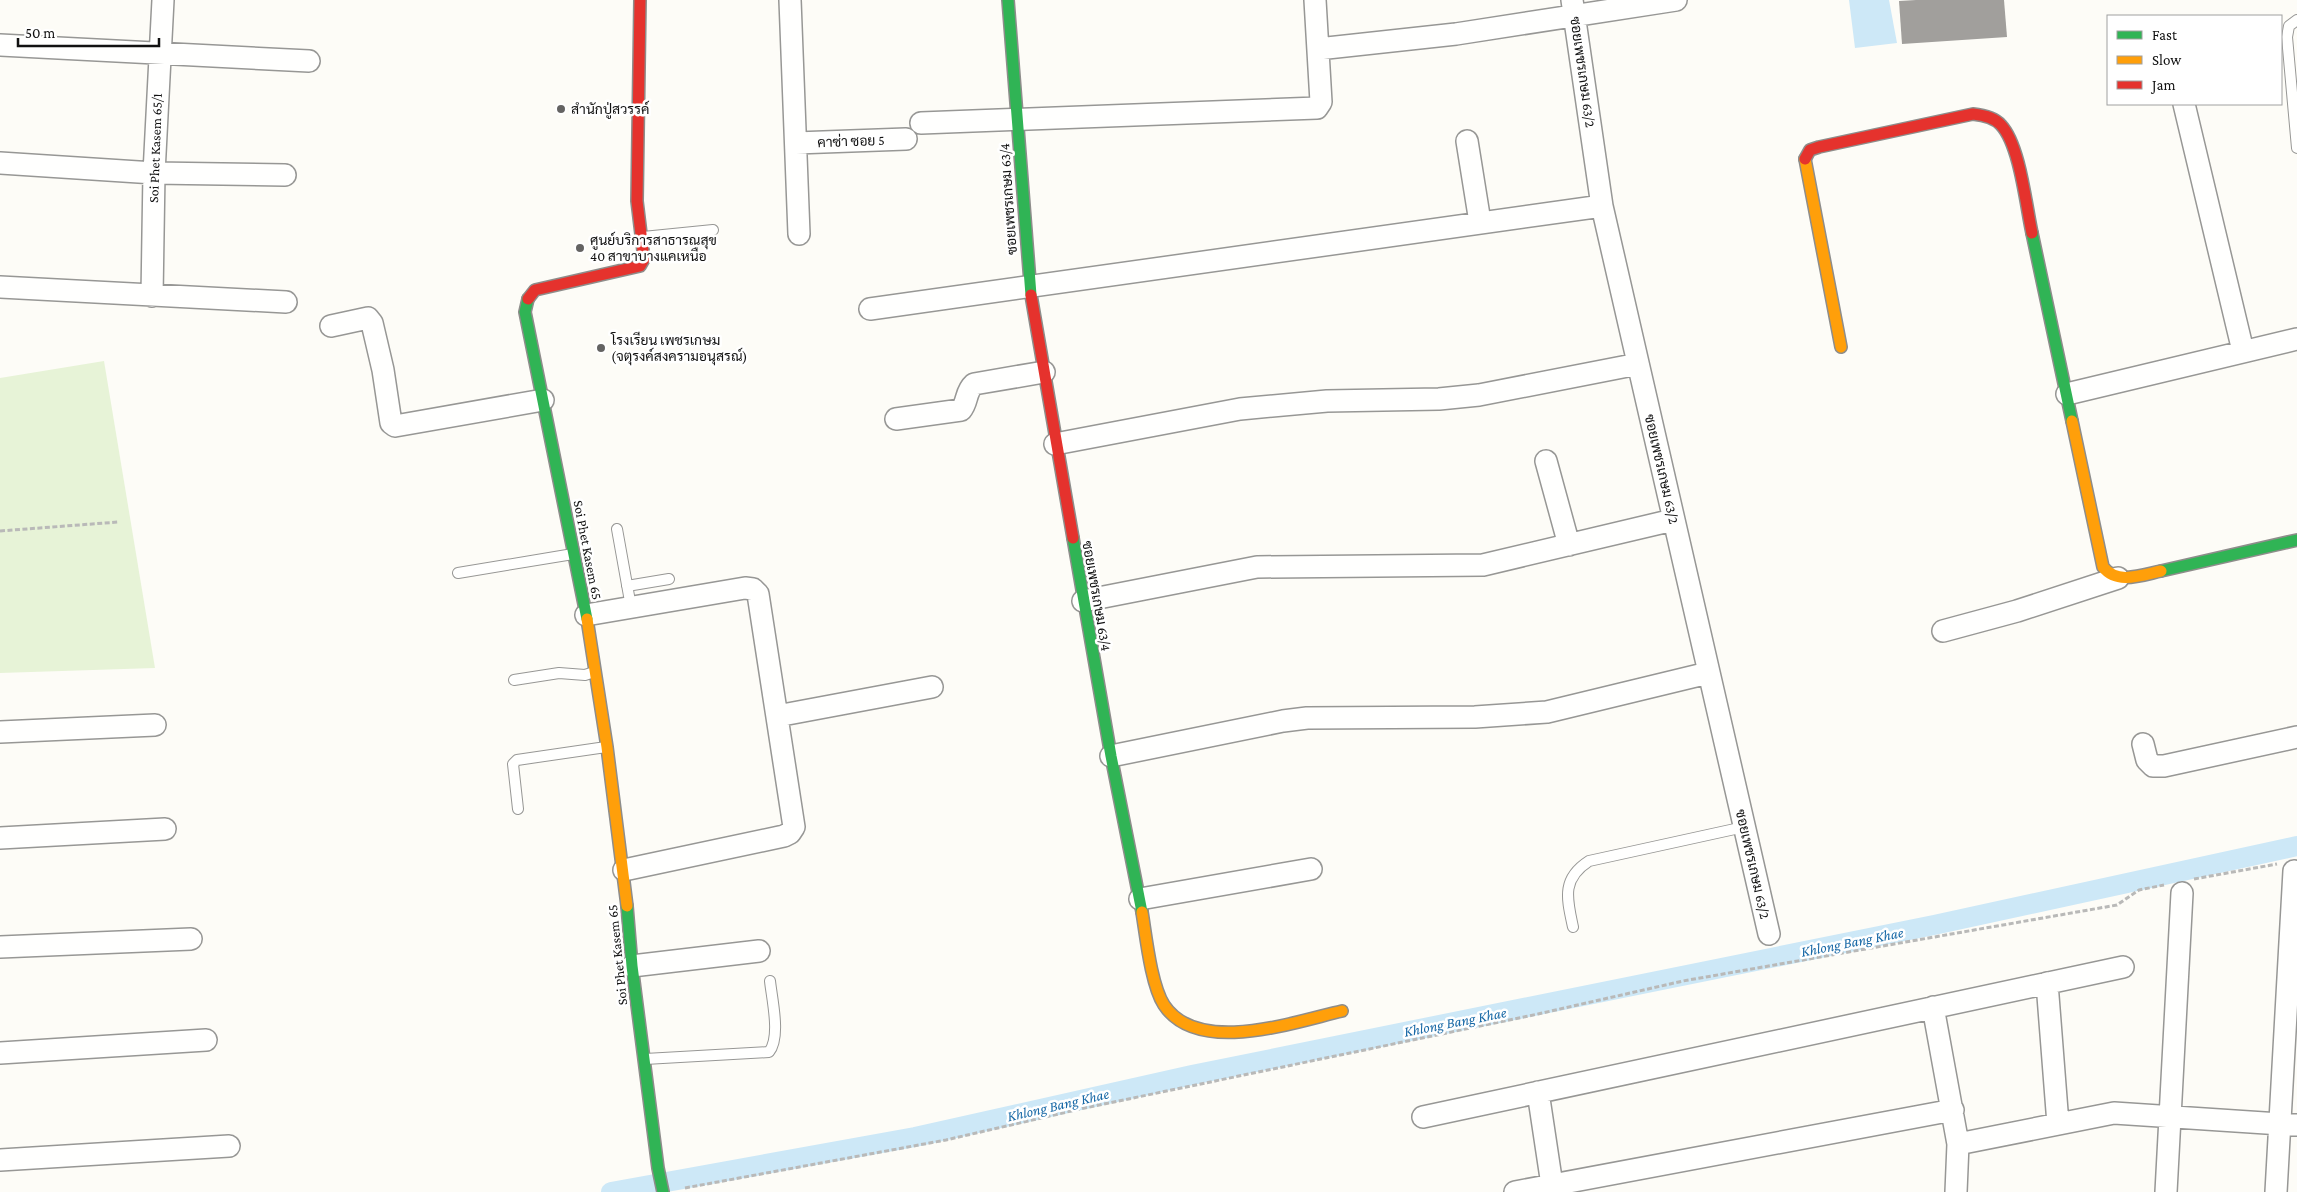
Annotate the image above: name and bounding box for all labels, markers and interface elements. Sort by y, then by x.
scale bar [18,15,159,47]
street label: ซอยเพชรเกษม 63/2 [1567,15,1599,129]
legend [2107,15,2282,105]
text: 50 m [25,25,55,41]
text: Fast [2152,27,2178,43]
text: Slow [2152,52,2182,68]
text: Jam [2150,77,2175,94]
street label: Soi Phet Kasem 65/1 [145,92,165,203]
place label: สำนักปู่สวรรค์ [571,100,649,119]
marker: สำนักปู่สวรรค์ [555,103,567,115]
street label: คาซ่า ซอย 5 [817,132,885,150]
street label: ซอยเพชรเกษม 63/4 [996,143,1020,255]
place label: ศูนย์บริการสาธารณสุข 40 สาขาบางแคเหนือ [590,231,717,264]
marker: ศูนย์บริการสาธารณสุข 40 สาขาบางแคเหนือ [574,242,586,254]
place label: โรงเรียน เพชรเกษม (จตุรงค์สงครามอนุสรณ์) [610,331,747,366]
marker: โรงเรียน เพชรเกษม (จตุรงค์สงครามอนุสรณ์) [595,342,607,354]
street label: ซอยเพชรเกษม 63/2 [1642,413,1682,526]
street label: Soi Phet Kasem 65 [570,499,606,601]
street label: ซอยเพชรเกษม 63/4 [1079,540,1115,652]
street label: ซอยเพชรเกษม 63/2 [1733,808,1773,921]
street label: Soi Phet Kasem 65 [604,904,630,1006]
water label: Khlong Bang Khae [1799,924,1905,961]
water label: Khlong Bang Khae [1402,1004,1508,1041]
water label: Khlong Bang Khae [1006,1085,1111,1125]

